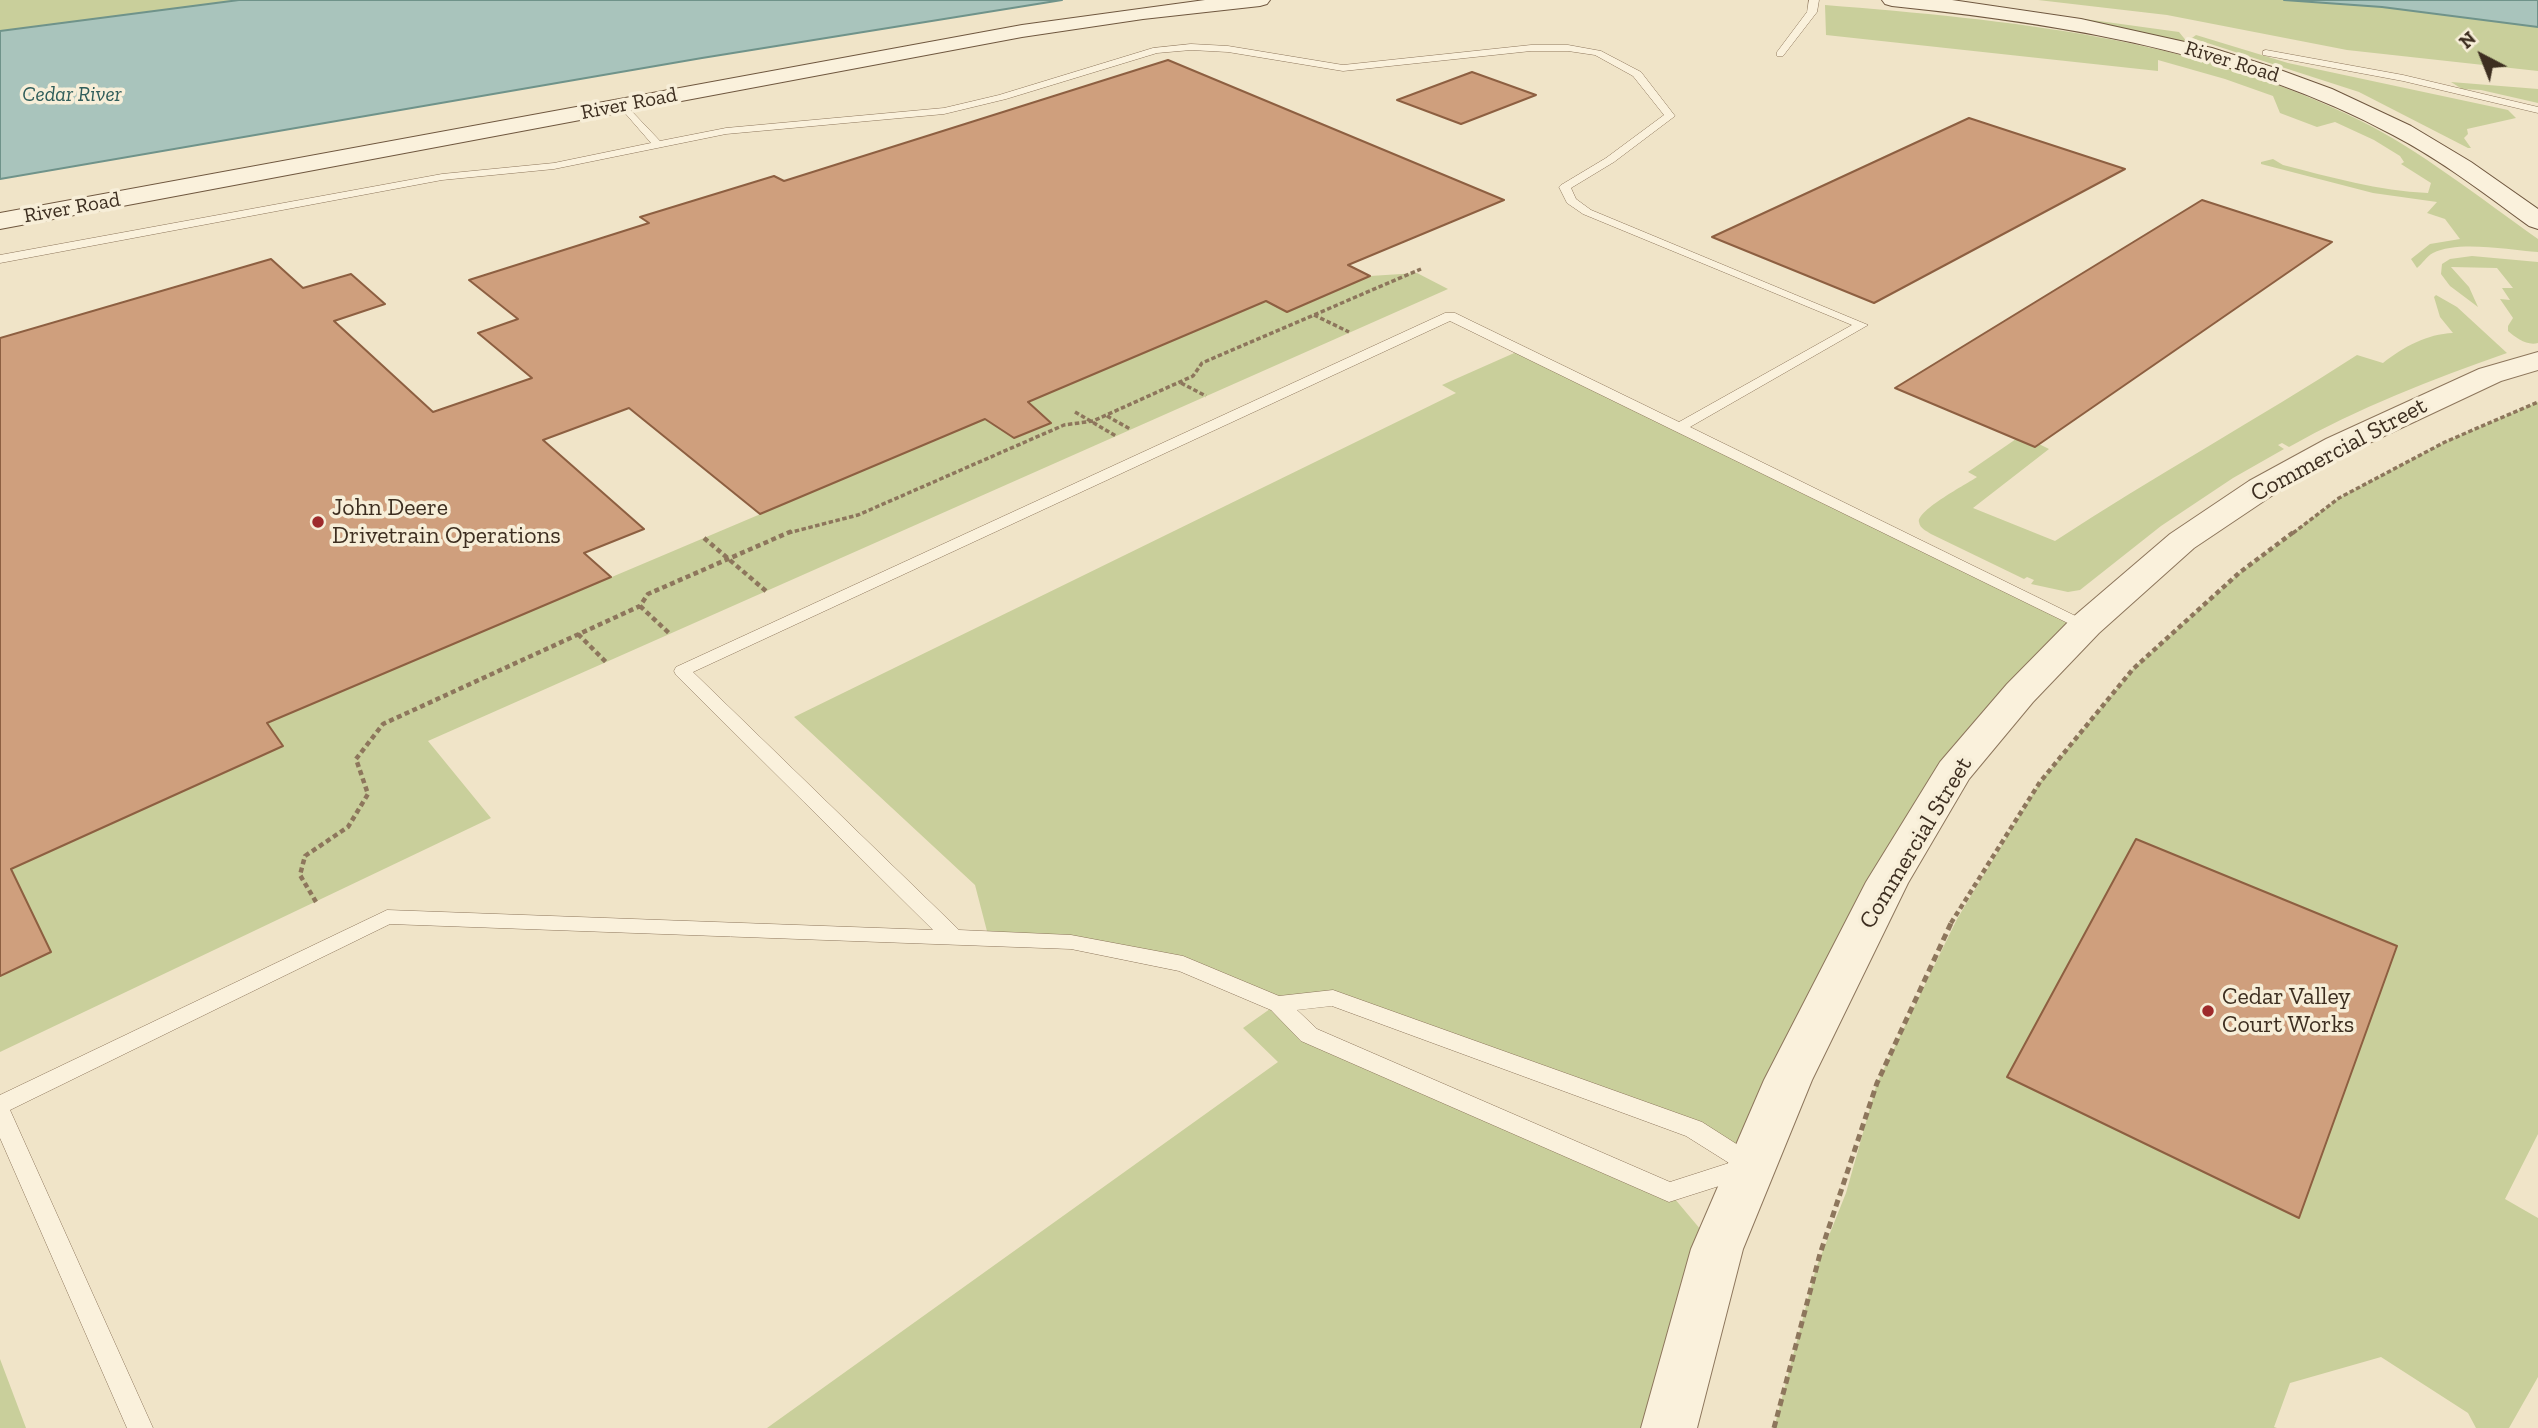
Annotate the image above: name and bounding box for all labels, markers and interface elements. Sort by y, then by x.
north arrow [2447,21,2517,91]
text: N [2455,27,2481,53]
street label: River Road [2182,36,2282,88]
water label: Cedar River [22,82,122,108]
street label: River Road [579,82,679,126]
street label: River Road [22,187,122,229]
street label: Commercial Street [2246,391,2432,509]
place label: John Deere Drivetrain Operations [332,494,561,550]
marker: John Deere Drivetrain Operations [310,514,326,530]
street label: Commercial Street [1853,752,1979,934]
place label: Cedar Valley Court Works [2222,983,2354,1039]
marker: Cedar Valley Court Works [2200,1003,2216,1019]

